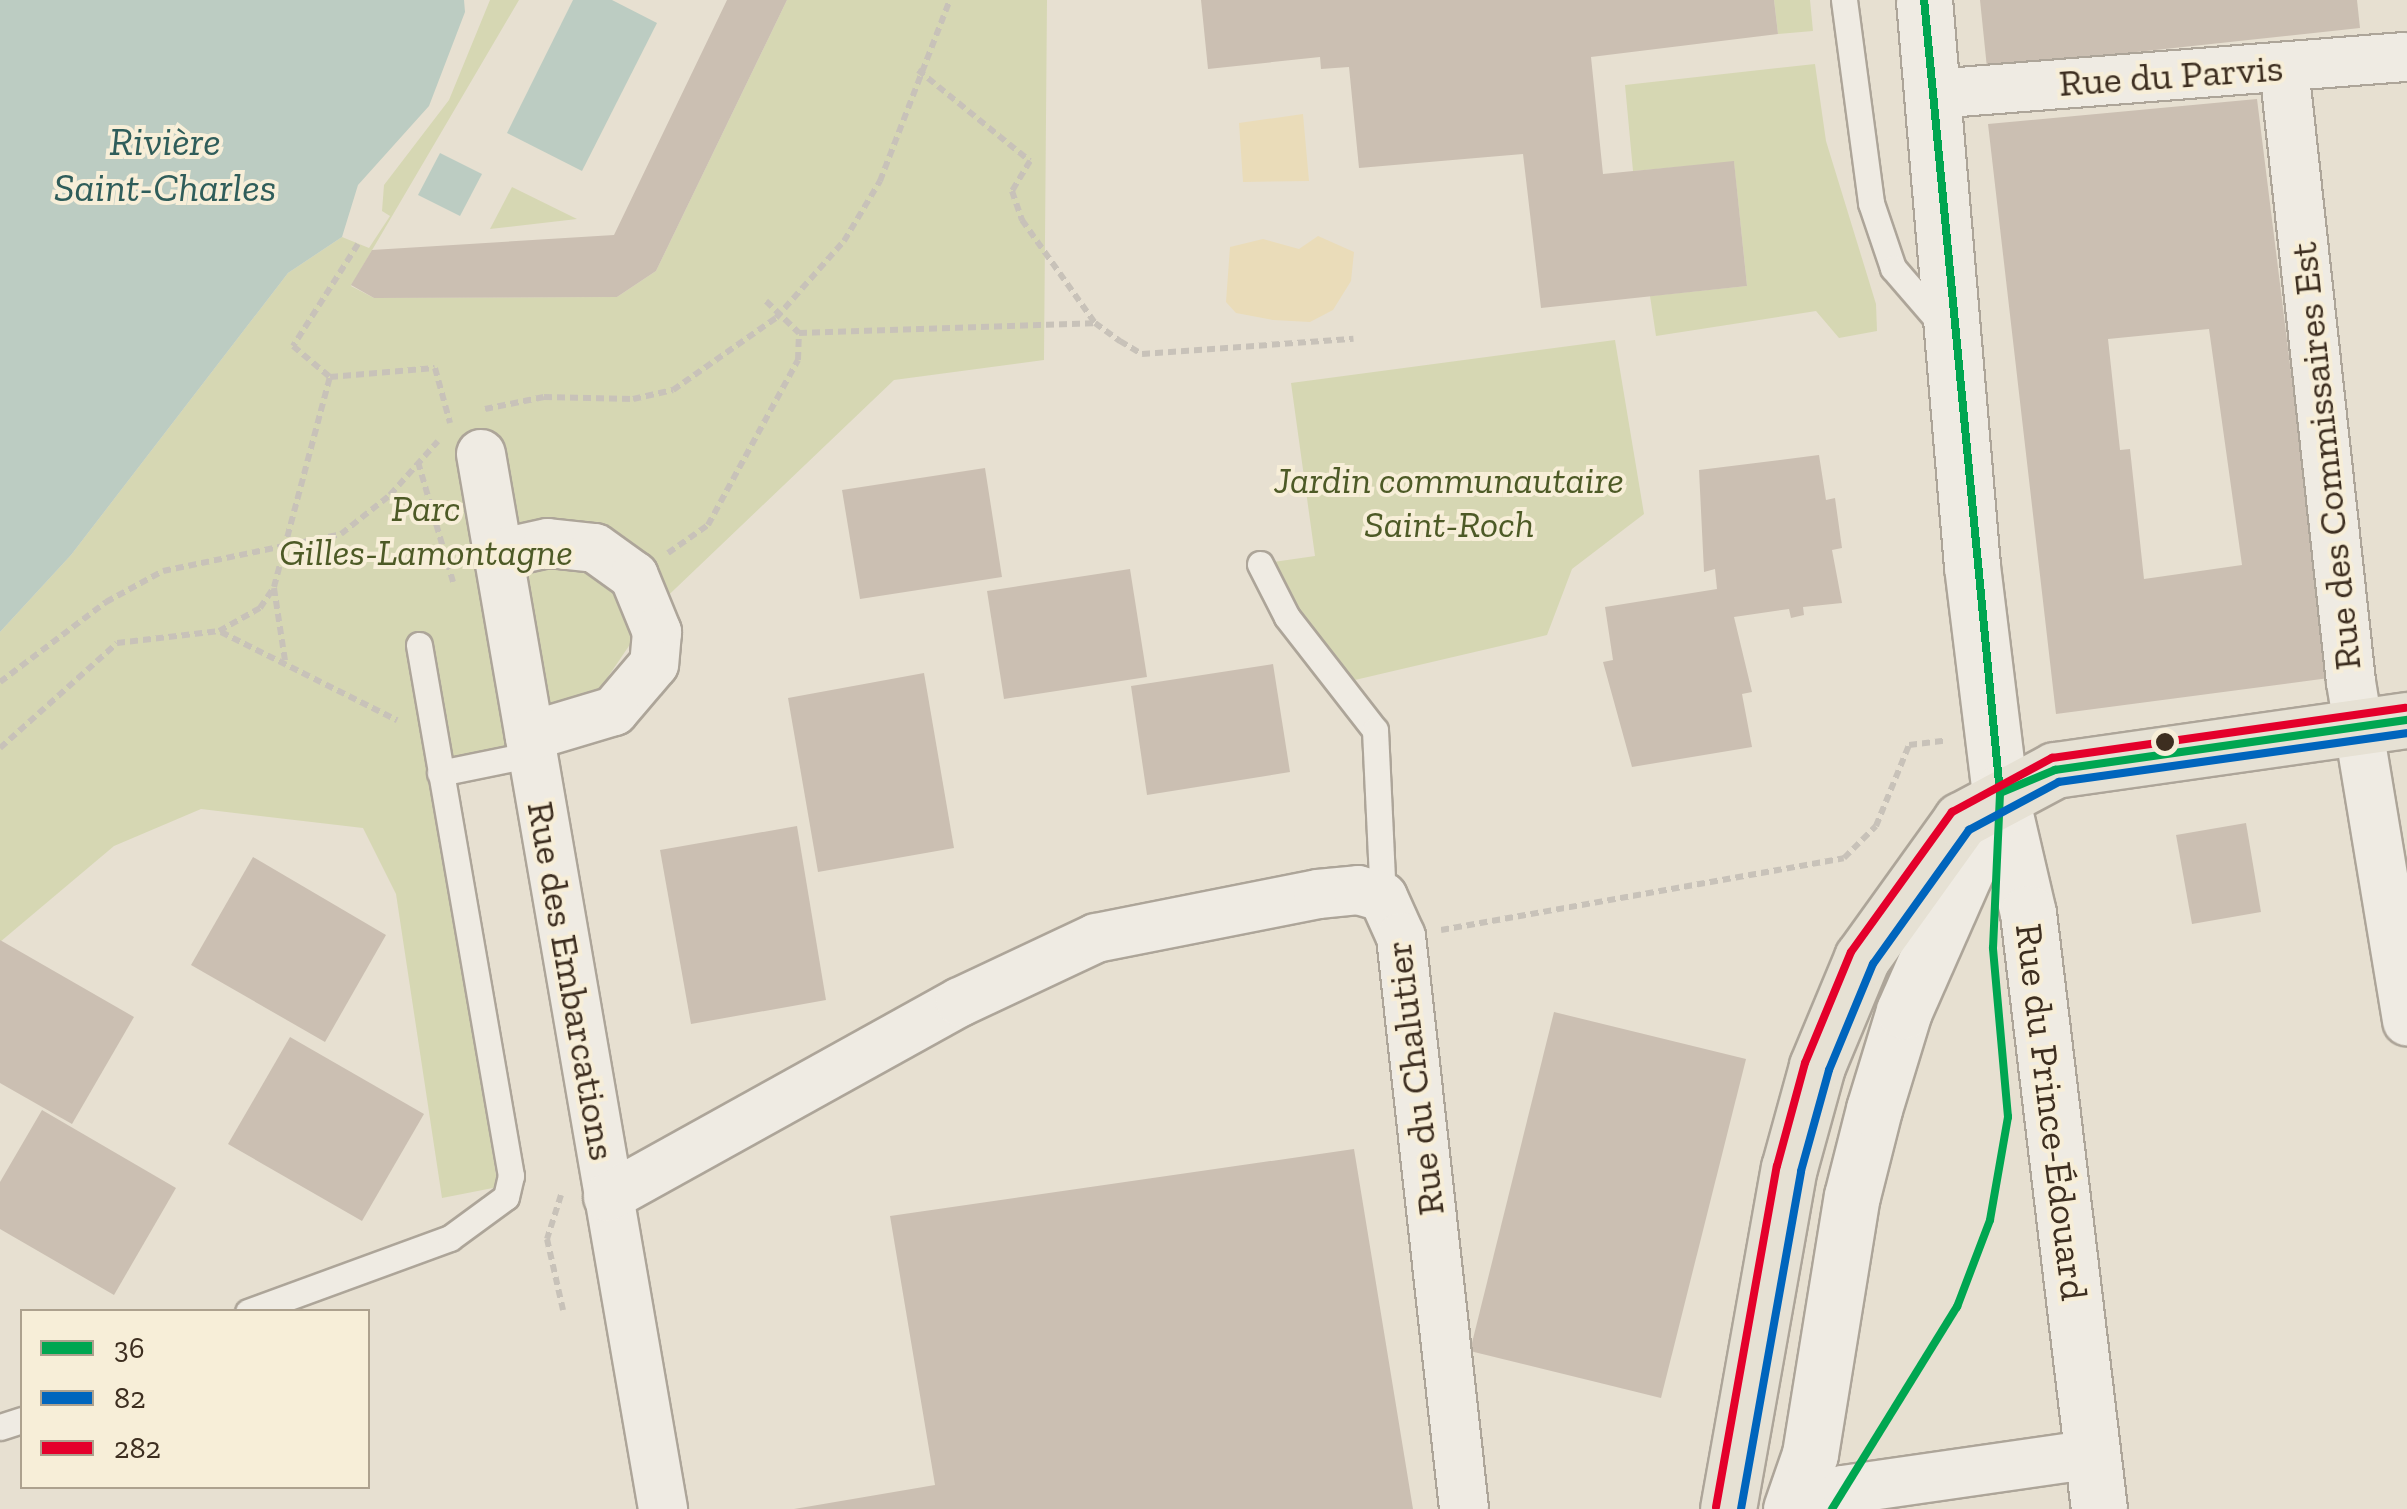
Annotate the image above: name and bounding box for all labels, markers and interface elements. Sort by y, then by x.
street label: Rue du Parvis [2057,45,2285,107]
water label: Rivière Saint-Charles [54,117,276,211]
street label: Rue des Commissaires Est [2281,240,2371,672]
park label: Jardin communautaire Saint-Roch [1274,458,1624,548]
park label: Parc Gilles-Lamontagne [279,486,573,576]
unlabelled marker [2155,732,2175,752]
street label: Rue des Embarcations [517,798,625,1164]
street label: Rue du Prince-Édouard [2005,921,2097,1303]
street label: Rue du Chalutier [1376,938,1454,1218]
legend [20,1309,370,1489]
text: 36 [114,1330,145,1366]
text: 82 [114,1380,146,1416]
text: 282 [114,1430,161,1466]

